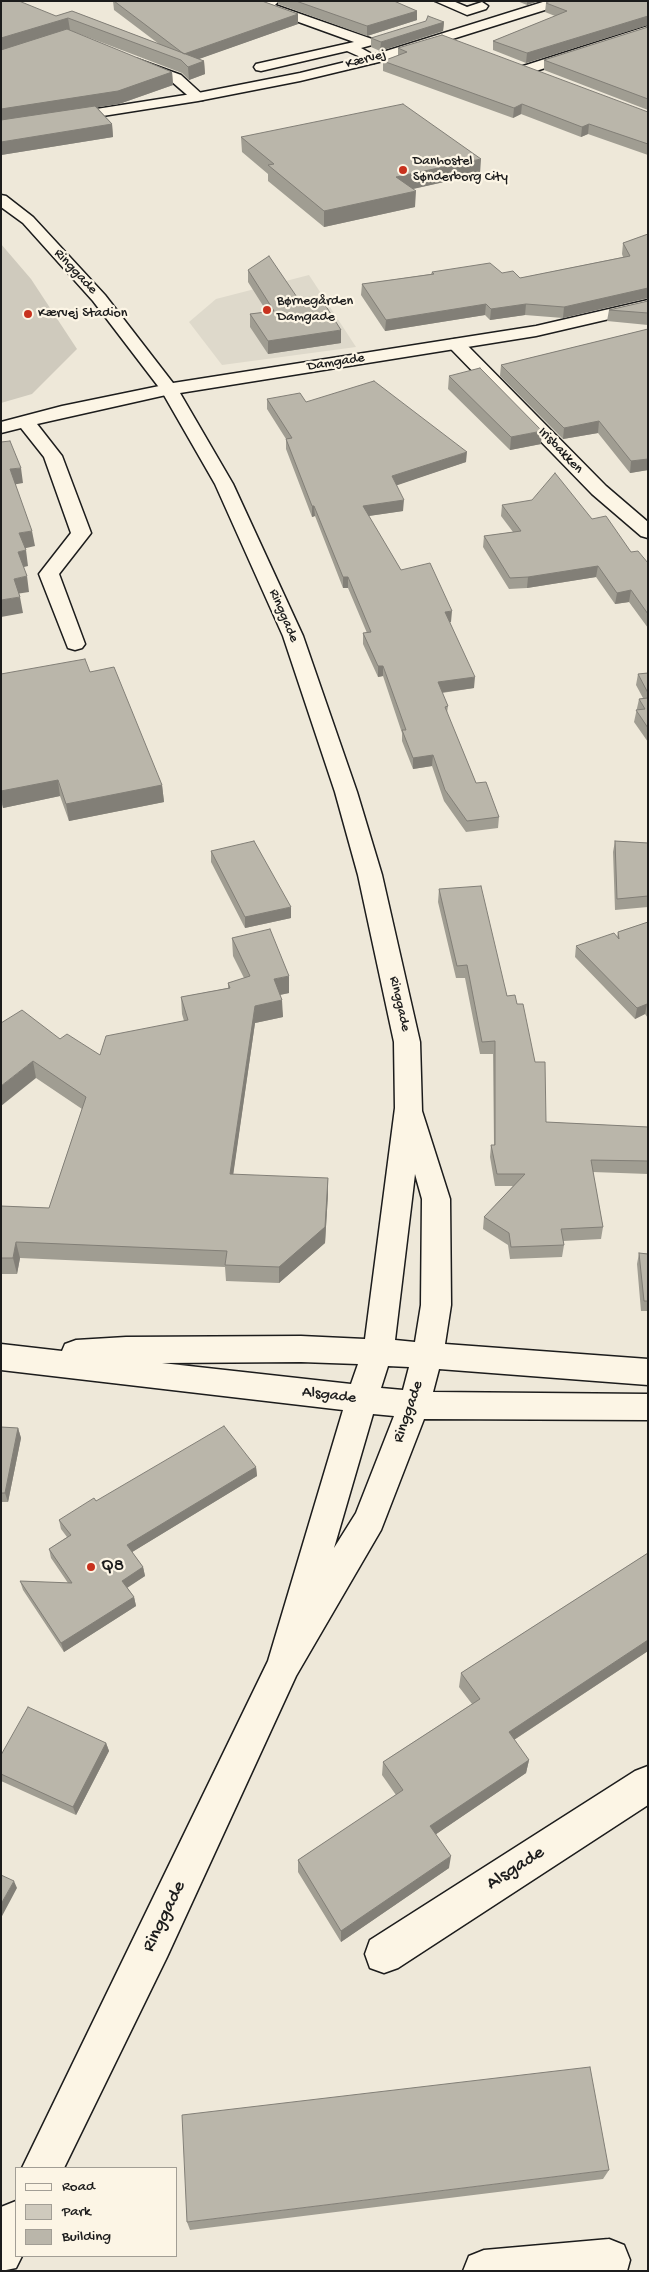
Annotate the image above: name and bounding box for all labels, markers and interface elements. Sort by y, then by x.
street label: Kærvej [344,47,388,73]
place label: Danhostel Sønderborg City [413,154,508,186]
marker: Danhostel Sønderborg City [397,164,409,176]
street label: Ringgade [50,246,100,298]
place label: Børnegården Damgade [277,294,353,326]
marker: Børnegården Damgade [261,304,273,316]
place label: Kærvej Stadion [38,306,127,322]
marker: Kærvej Stadion [22,308,34,320]
street label: Damgade [306,350,366,376]
street label: Irisbakken [534,424,586,478]
street label: Ringgade [264,587,302,645]
street label: Ringgade [384,975,414,1033]
street label: Ringgade [389,1379,429,1445]
street label: Alsgade [301,1383,357,1409]
place label: Q8 [101,1556,124,1578]
marker: Q8 [85,1561,97,1573]
street label: Alsgade [483,1842,549,1896]
street label: Ringgade [138,1878,192,1956]
legend [15,2167,178,2257]
text: Road [62,2178,95,2196]
text: Park [62,2203,91,2221]
text: Building [62,2228,111,2246]

